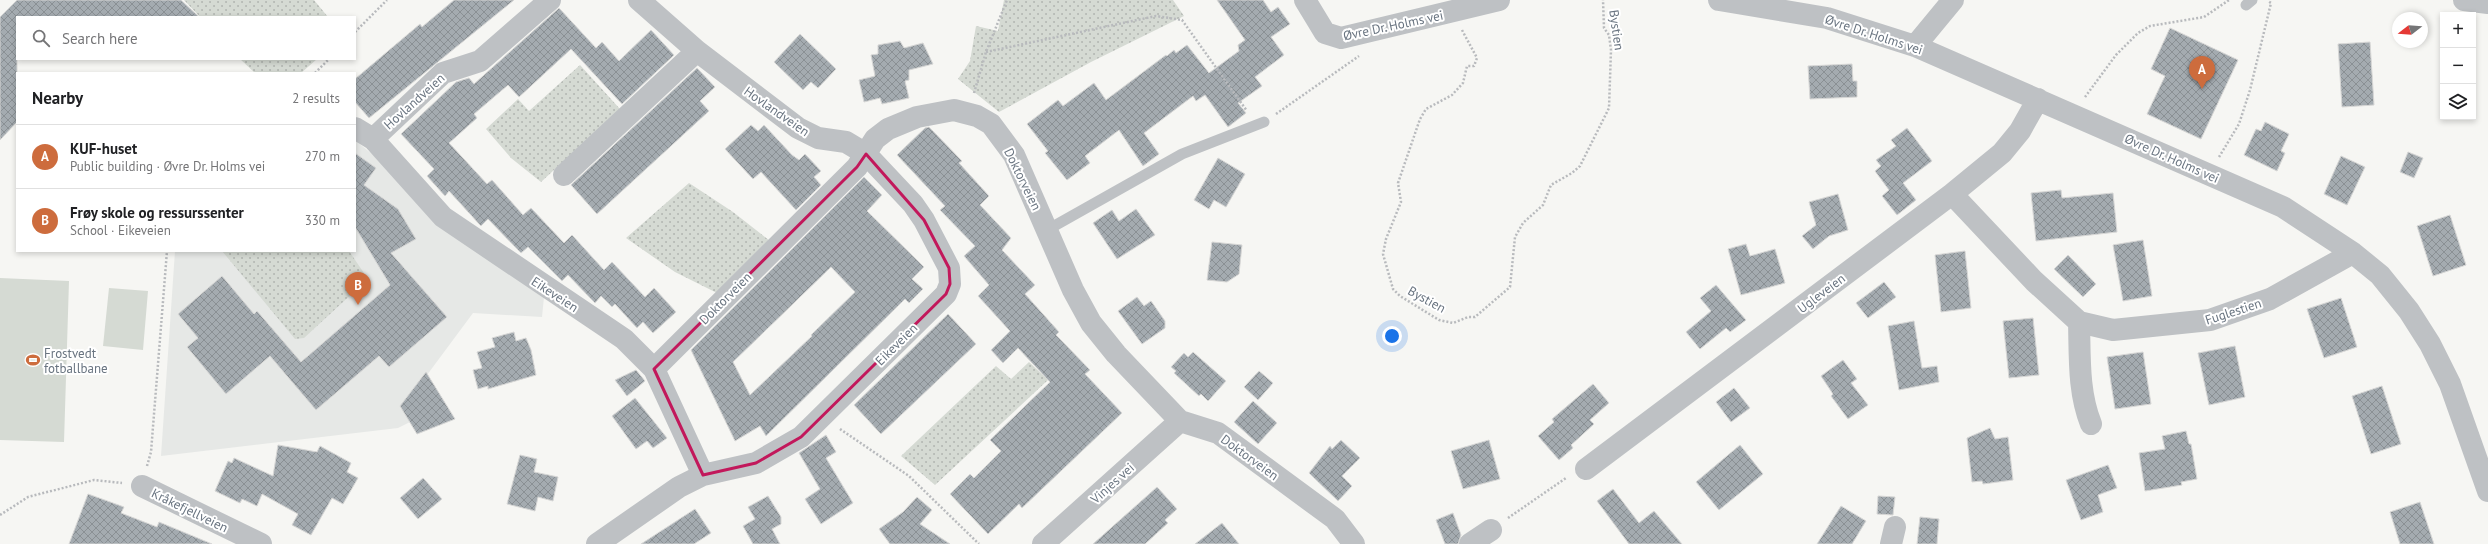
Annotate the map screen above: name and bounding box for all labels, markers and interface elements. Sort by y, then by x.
street label: Øvre Dr. Holms vei [1342,7,1445,44]
street label: Bystien [1605,9,1628,51]
street label: Øvre Dr. Holms vei [1823,11,1925,58]
north arrow [2392,12,2428,48]
map controls [2440,12,2476,120]
button: + [2440,12,2476,48]
search box [16,16,356,60]
icon: search [30,27,52,49]
text: Search here [62,29,138,48]
button: − [2440,48,2476,84]
pin: A [2189,56,2215,89]
street label: Hovlandveien [380,70,448,133]
street label: Hovlandveien [741,83,813,140]
button: layers [2440,84,2476,120]
text: Nearby [32,87,83,109]
text: 2 results [292,90,340,107]
street label: Øvre Dr. Holms vei [2122,130,2222,187]
text: KUF-huset [70,139,137,158]
street label: Doktorveien [1000,145,1045,213]
text: A [41,148,49,165]
text: 270 m [305,148,340,165]
text: Public building · Øvre Dr. Holms vei [70,158,265,175]
text: Frøy skole og ressurssenter [70,203,244,222]
text: B [41,212,49,229]
text: 330 m [305,212,340,229]
text: School · Eikeveien [70,222,171,239]
street label: Doktorveien [696,269,755,328]
street label: Ugleveien [1794,270,1849,317]
pin: B [345,272,371,305]
street label: Eikeveien [528,273,581,316]
street label: Bystien [1405,282,1449,317]
street label: Fuglestien [2203,294,2263,329]
street label: Eikeveien [872,320,921,369]
your location [1382,326,1402,346]
place label: Frostvedt fotballbane [44,345,108,377]
sports icon: Frostvedt fotballbane [25,352,41,368]
street label: Doktorveien [1217,431,1282,484]
street label: Vinjes vei [1086,459,1138,508]
street label: Kråkefjellveien [149,485,231,536]

